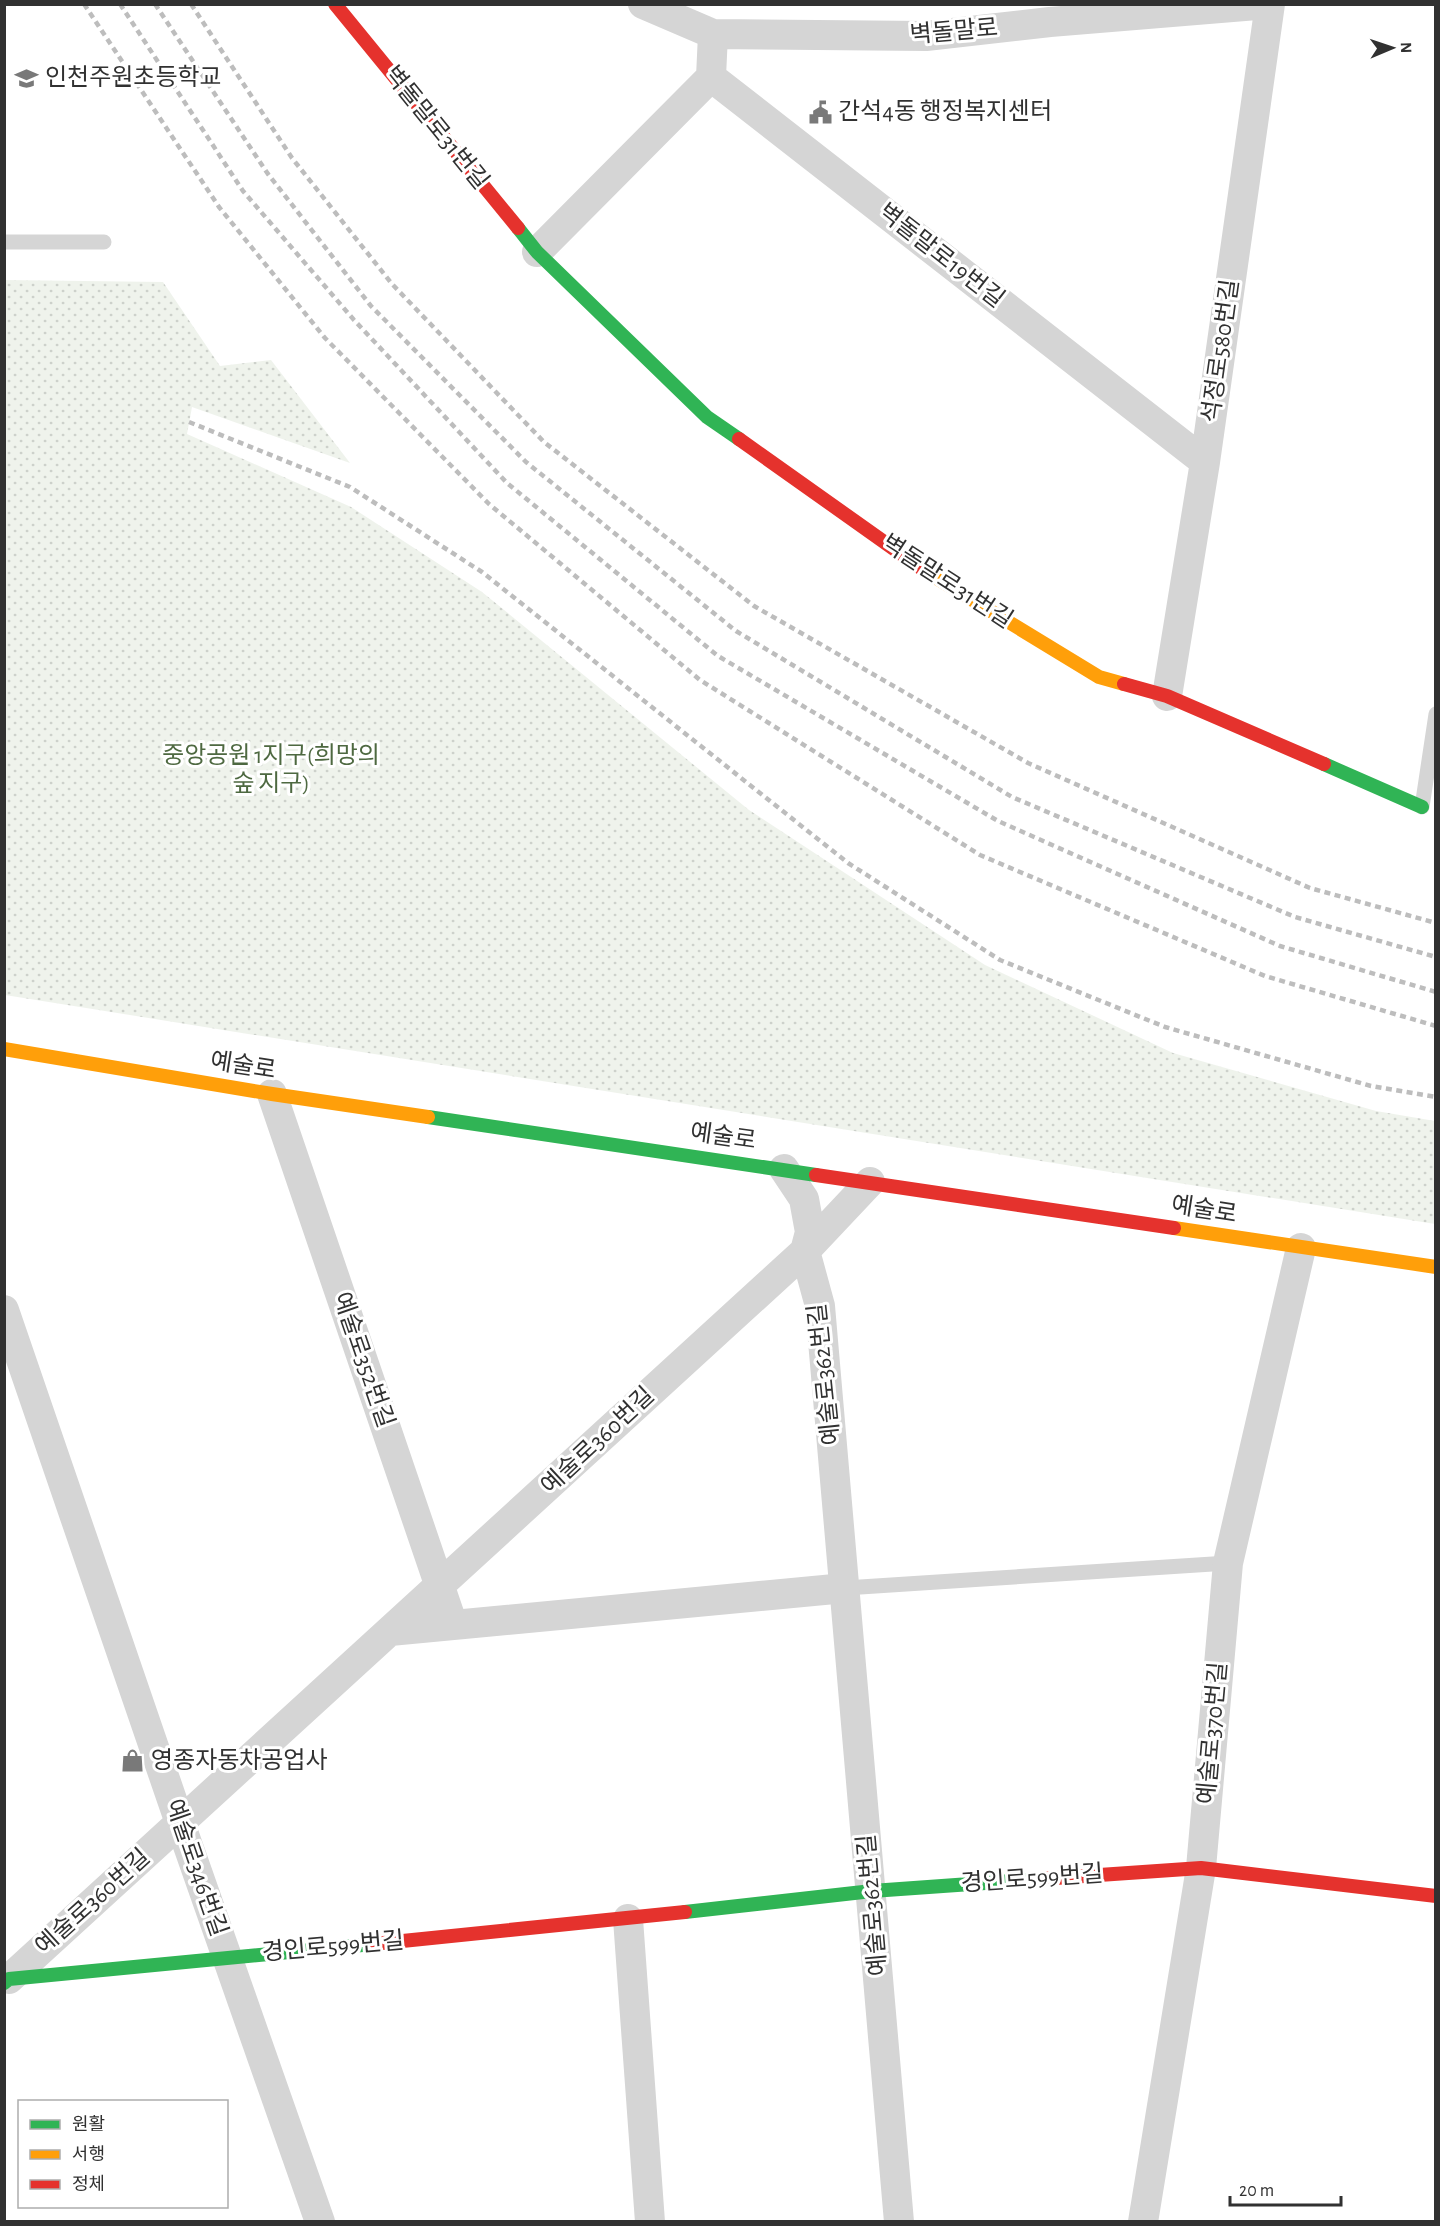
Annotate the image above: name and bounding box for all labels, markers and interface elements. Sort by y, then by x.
street label: 벽돌말로 [909,15,999,48]
north arrow [1362,18,1422,78]
text: N [1398,42,1414,53]
street label: 벽돌말로31번길 [379,61,493,194]
place label: 인천주원초등학교 [45,64,222,90]
school or university icon: 인천주원초등학교 [14,65,40,91]
public building icon: 간석4동 행정복지센터 [807,99,833,125]
place label: 간석4동 행정복지센터 [838,99,1052,124]
street label: 벽돌말로19번길 [874,199,1009,312]
street label: 석정로580번길 [1198,278,1243,424]
street label: 벽돌말로31번길 [877,530,1017,633]
park label: 중앙공원 1지구(희망의 숲 지구) [162,742,380,796]
street label: 예술로 [208,1048,278,1083]
street label: 예술로 [689,1120,758,1153]
street label: 예술로 [1169,1192,1239,1227]
street label: 예술로352번길 [329,1289,398,1431]
street label: 예술로362번길 [805,1302,844,1446]
street label: 예술로360번길 [536,1382,659,1499]
street label: 예술로370번길 [1194,1661,1231,1805]
shop icon: 영종자동차공업사 [120,1748,146,1774]
place label: 영종자동차공업사 [151,1748,328,1773]
street label: 예술로346번길 [161,1796,232,1940]
street label: 예술로362번길 [854,1833,891,1977]
street label: 예술로360번길 [31,1844,155,1959]
street label: 경인로599번길 [960,1861,1104,1896]
street label: 경인로599번길 [261,1928,405,1965]
legend [18,2100,228,2208]
text: 원활 [72,2114,105,2134]
text: 서행 [72,2145,105,2164]
scale bar [1230,2169,1341,2207]
text: 정체 [72,2174,105,2194]
text: 20 m [1239,2182,1274,2200]

